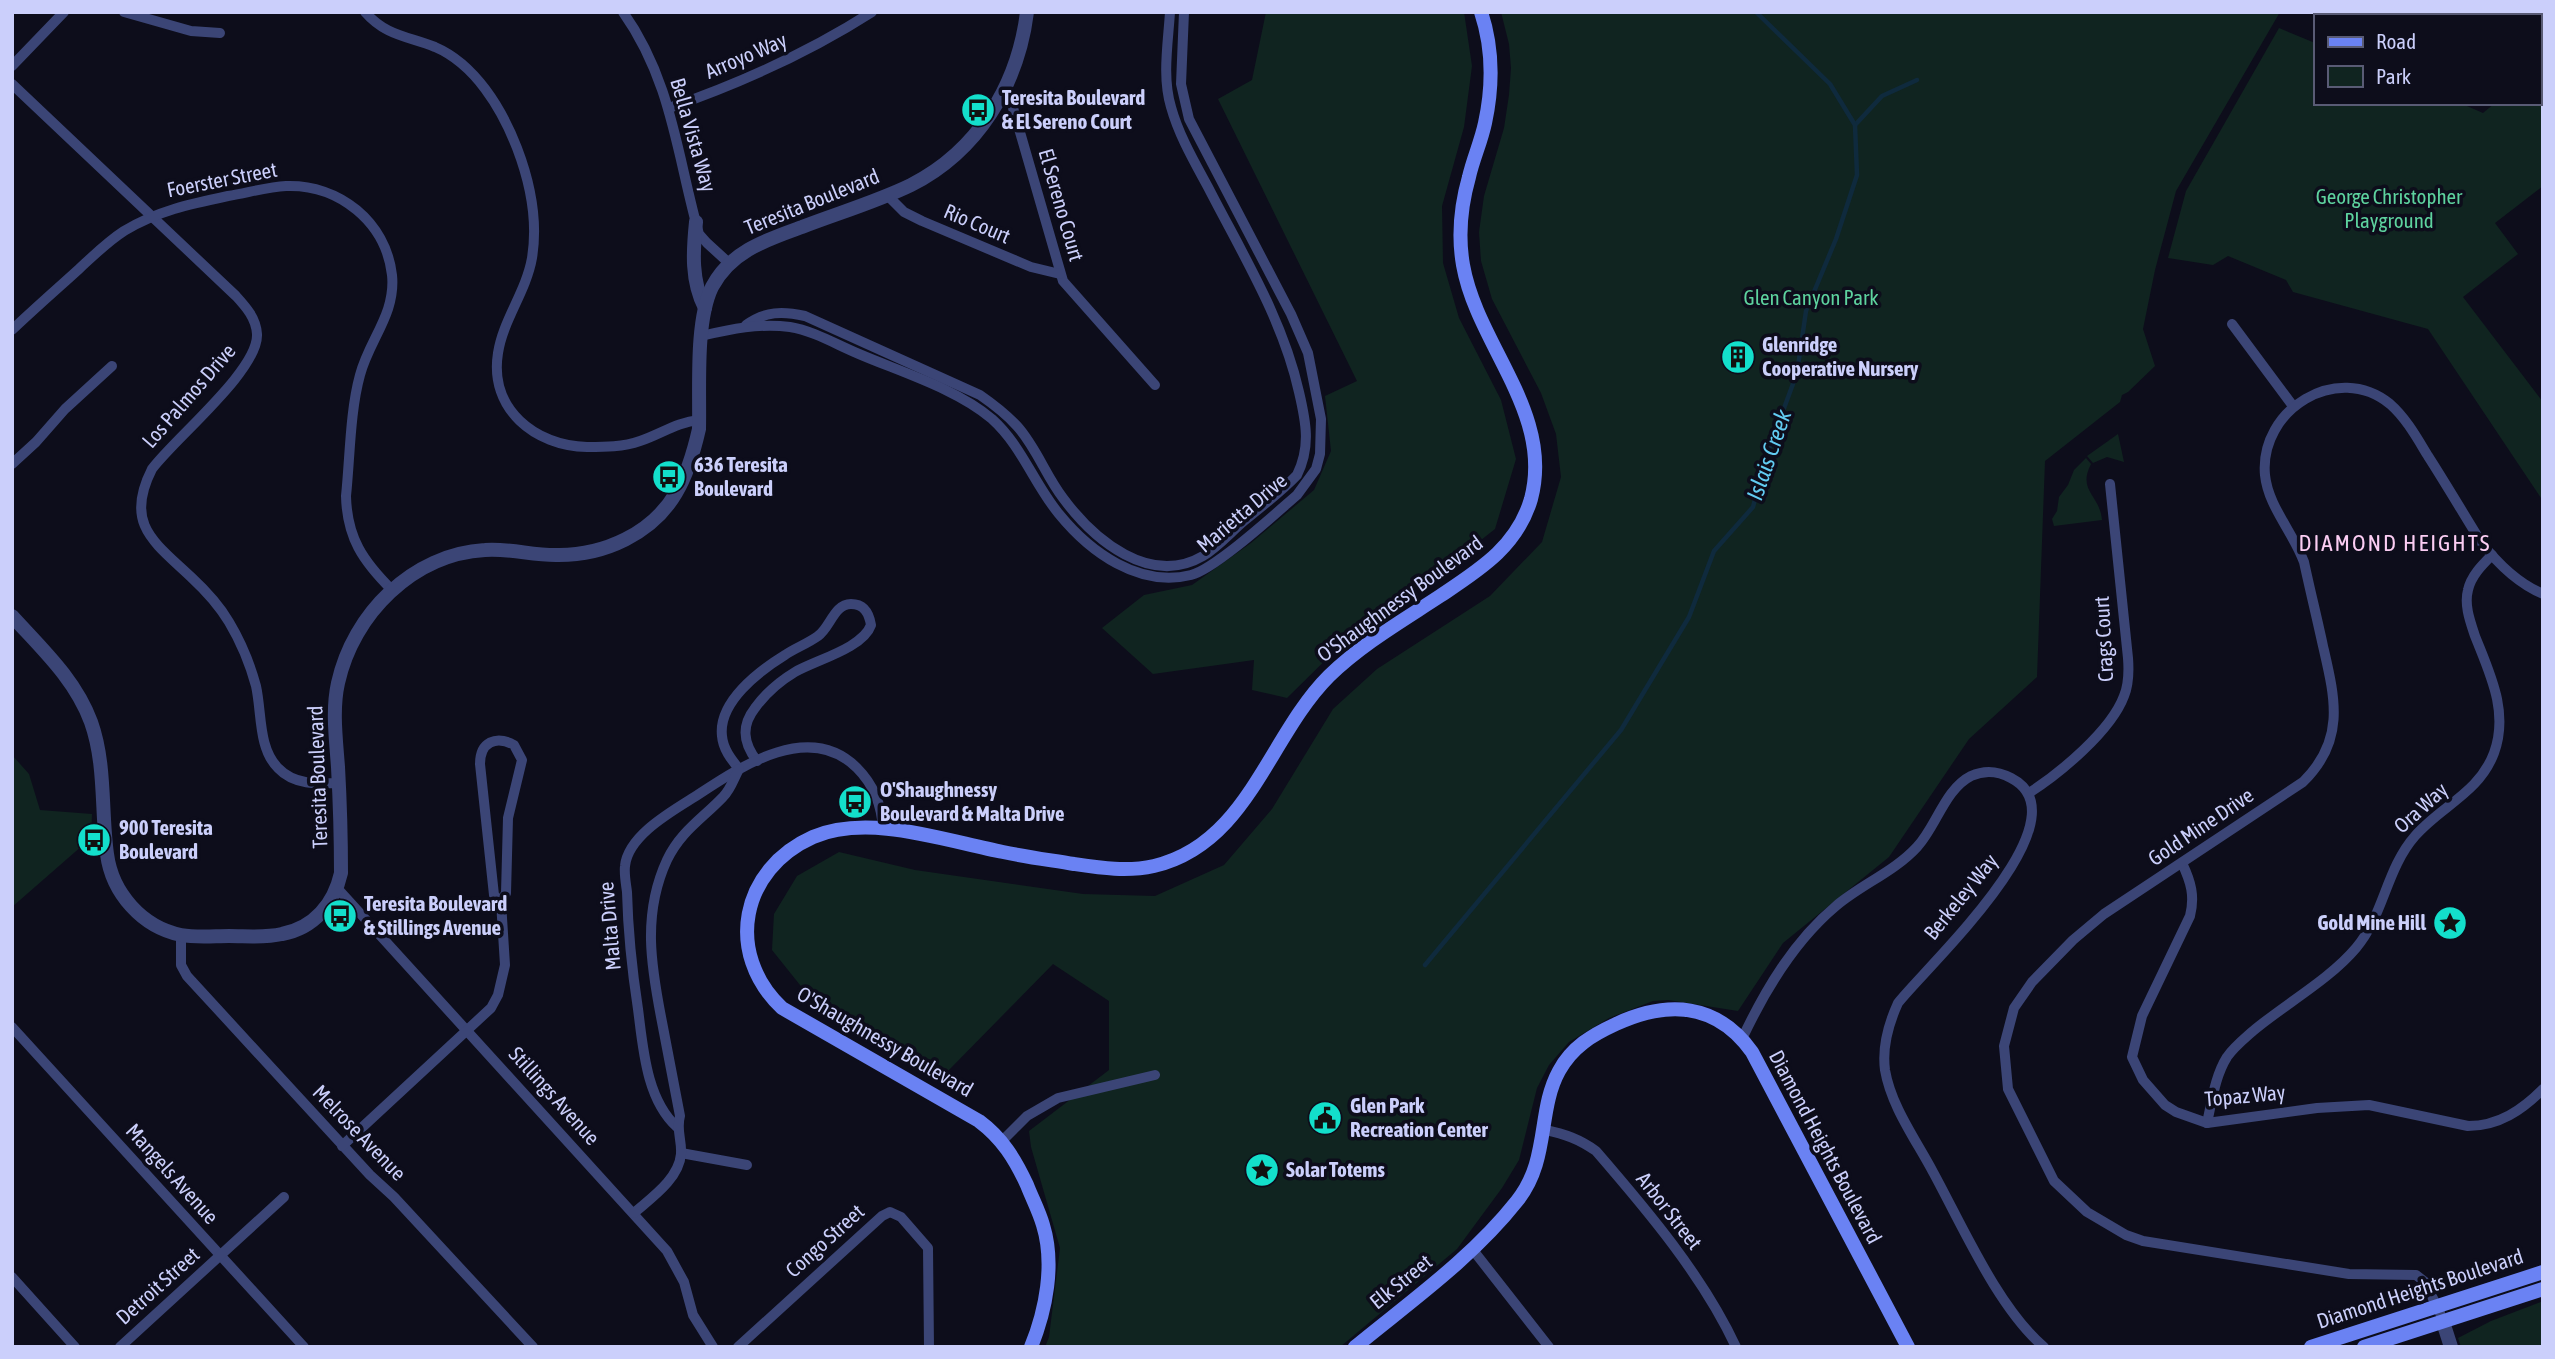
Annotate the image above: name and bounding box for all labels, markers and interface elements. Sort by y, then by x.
legend [2314,14,2541,105]
street label: Arroyo Way [701,27,790,83]
text: Road [2376,29,2416,53]
text: Park [2376,64,2411,88]
street label: Bella Vista Way [666,75,722,195]
place label: Teresita Boulevard & El Sereno Court [1002,85,1145,133]
bus stop icon: Teresita Boulevard & El Sereno Court [959,91,997,129]
street label: El Sereno Court [1034,146,1089,264]
street label: Foerster Street [165,157,279,201]
street label: Teresita Boulevard [741,163,882,239]
park label: George Christopher Playground [2316,184,2463,232]
street label: Rio Court [941,198,1014,248]
park label: Glen Canyon Park [1744,285,1878,309]
place label: Glenridge Cooperative Nursery [1762,332,1919,380]
building icon: Glenridge Cooperative Nursery [1719,338,1757,376]
street label: Los Palmos Drive [137,339,240,452]
water label: Islais Creek [1741,406,1797,504]
place label: 636 Teresita Boulevard [694,452,788,500]
bus stop icon: 636 Teresita Boulevard [650,458,688,496]
street label: Marietta Drive [1192,468,1291,557]
street label: O'Shaughnessy Boulevard [1312,530,1487,666]
district label: DIAMOND HEIGHTS [2299,530,2491,556]
street label: Crags Court [2089,596,2117,683]
street label: Teresita Boulevard [303,705,331,849]
place label: O'Shaughnessy Boulevard & Malta Drive [880,777,1065,825]
street label: Ora Way [2389,777,2452,837]
street label: Gold Mine Drive [2143,782,2257,870]
bus stop icon: O'Shaughnessy Boulevard & Malta Drive [836,783,874,821]
place label: 900 Teresita Boulevard [119,815,213,863]
bus stop icon: 900 Teresita Boulevard [75,821,113,859]
street label: Berkeley Way [1918,848,2002,944]
street label: Malta Drive [593,881,625,971]
place label: Teresita Boulevard & Stillings Avenue [364,891,507,939]
bus stop icon: Teresita Boulevard & Stillings Avenue [321,897,359,935]
place icon: Gold Mine Hill [2431,904,2469,942]
place label: Gold Mine Hill [2317,910,2426,934]
street label: O'Shaughnessy Boulevard [793,981,978,1101]
street label: Stillings Avenue [505,1041,605,1149]
street label: Diamond Heights Boulevard [1765,1046,1887,1247]
street label: Topaz Way [2204,1079,2287,1110]
street label: Melrose Avenue [308,1080,411,1185]
place label: Glen Park Recreation Center [1350,1093,1489,1141]
public building icon: Glen Park Recreation Center [1306,1099,1344,1137]
street label: Mangels Avenue [122,1118,224,1228]
place icon: Solar Totems [1243,1151,1281,1189]
place label: Solar Totems [1286,1157,1385,1181]
street label: Arbor Street [1632,1167,1707,1254]
street label: Congo Street [780,1199,868,1282]
street label: Detroit Street [111,1242,204,1329]
street label: Diamond Heights Boulevard [2314,1243,2526,1333]
street label: Elk Street [1365,1249,1436,1313]

